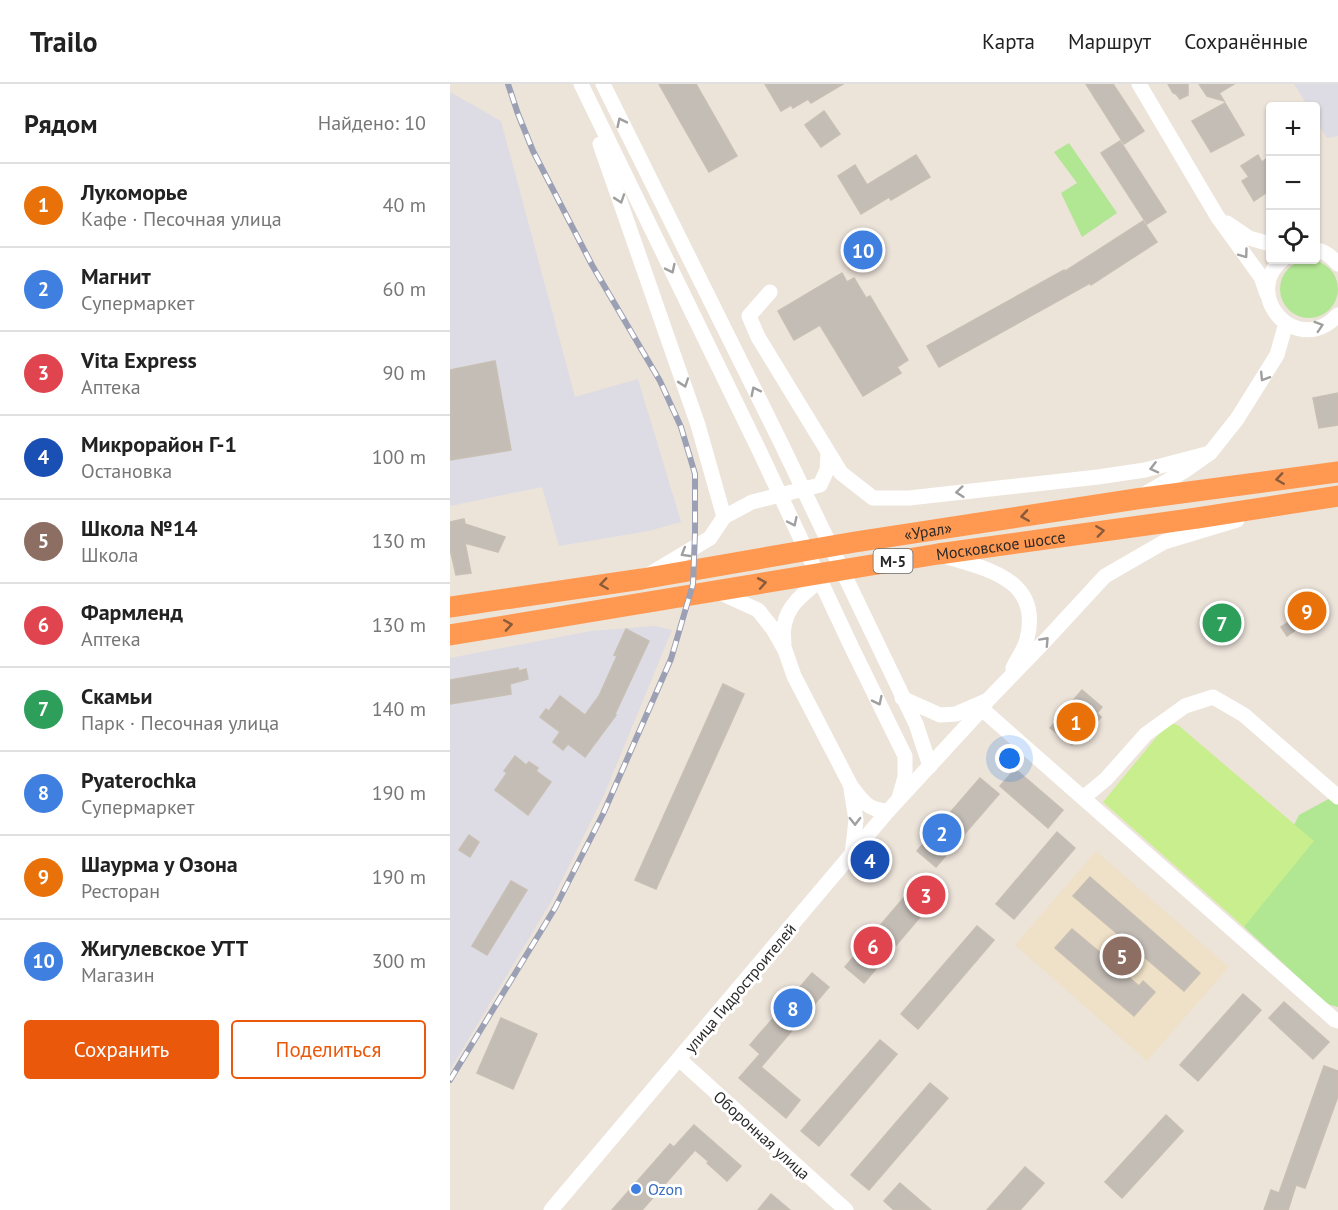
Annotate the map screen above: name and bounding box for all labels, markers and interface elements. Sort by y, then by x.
text: Trailo [30,23,97,60]
text: Карта [982,28,1035,55]
text: Маршрут [1068,28,1151,55]
text: Сохранённые [1184,28,1308,55]
map controls [1266,102,1320,264]
button: + [1266,102,1320,156]
text: Рядом [24,107,98,140]
text: Найдено: 10 [318,110,426,136]
one-way arrow [617,118,629,129]
button: − [1266,156,1320,210]
text: Лукоморье [81,178,188,206]
text: 1 [38,192,49,218]
text: 40 m [383,192,426,218]
one-way arrow [612,193,625,204]
text: Кафе · Песочная улица [81,206,282,232]
button: locate [1266,210,1320,264]
pin: 10 [844,228,882,272]
one-way arrow [1237,247,1248,258]
text: Магнит [81,262,151,290]
one-way arrow [663,262,675,273]
text: 2 [38,276,49,302]
text: 60 m [383,276,426,302]
text: Супермаркет [81,290,194,316]
one-way arrow [1313,321,1324,333]
text: Vita Express [81,346,197,374]
text: 3 [38,360,49,386]
text: 90 m [383,360,426,386]
one-way arrow [1259,371,1271,381]
text: Аптека [81,374,141,400]
one-way arrow [676,377,689,388]
one-way arrow [751,386,762,397]
text: Микрорайон Г-1 [81,430,237,458]
text: 4 [38,444,49,470]
text: 100 m [372,444,426,470]
text: Остановка [81,458,172,484]
one-way arrow [1149,460,1159,473]
one-way arrow [1275,472,1285,485]
one-way arrow [956,485,965,498]
one-way arrow [1020,509,1029,521]
text: Школа №14 [81,514,198,542]
one-way arrow [785,516,797,527]
street label: «Урал» [903,517,954,544]
street label: Московское шоссе [935,526,1067,564]
one-way arrow [1096,526,1105,538]
text: 5 [38,528,49,554]
text: 130 m [372,528,426,554]
text: Школа [81,542,138,568]
one-way arrow [681,546,691,558]
road number: М-5 [874,549,912,573]
one-way arrow [600,578,609,590]
one-way arrow [758,578,767,590]
pin: 9 [1288,588,1326,634]
text: Фармленд [81,598,183,626]
pin: 7 [1202,600,1242,646]
text: 6 [38,612,49,638]
text: 130 m [372,612,426,638]
one-way arrow [503,620,512,632]
text: Аптека [81,626,141,652]
one-way arrow [1038,637,1049,648]
text: Скамьи [81,682,152,710]
one-way arrow [871,695,882,705]
text: 7 [38,696,49,722]
text: 140 m [372,696,426,722]
pin: 1 [1056,700,1096,744]
text: Парк · Песочная улица [81,710,279,736]
your location [995,744,1024,773]
text: Pyaterochka [81,766,197,794]
text: 8 [38,780,49,806]
text: 190 m [372,780,426,806]
text: Супермаркет [81,794,194,820]
pin: 2 [922,810,962,855]
one-way arrow [849,816,861,825]
pin: 4 [850,838,890,882]
text: Шаурма у Озона [81,850,238,878]
text: 9 [38,864,49,890]
text: 190 m [372,864,426,890]
pin: 3 [906,872,946,918]
text: Ресторан [81,878,160,904]
street label: улица Гидростроителей [680,919,800,1057]
pin: 6 [854,924,892,968]
text: Жигулевское УТТ [81,934,248,962]
pin: 5 [1102,934,1142,978]
text: 10 [32,948,55,974]
text: 300 m [372,948,426,974]
text: Магазин [81,962,155,988]
pin: 8 [774,986,812,1030]
button: Сохранить [24,1020,219,1079]
button: Поделиться [231,1020,426,1079]
street label: Оборонная улица [710,1086,814,1184]
place label: Ozon [648,1179,683,1199]
marker: Ozon [629,1182,643,1196]

